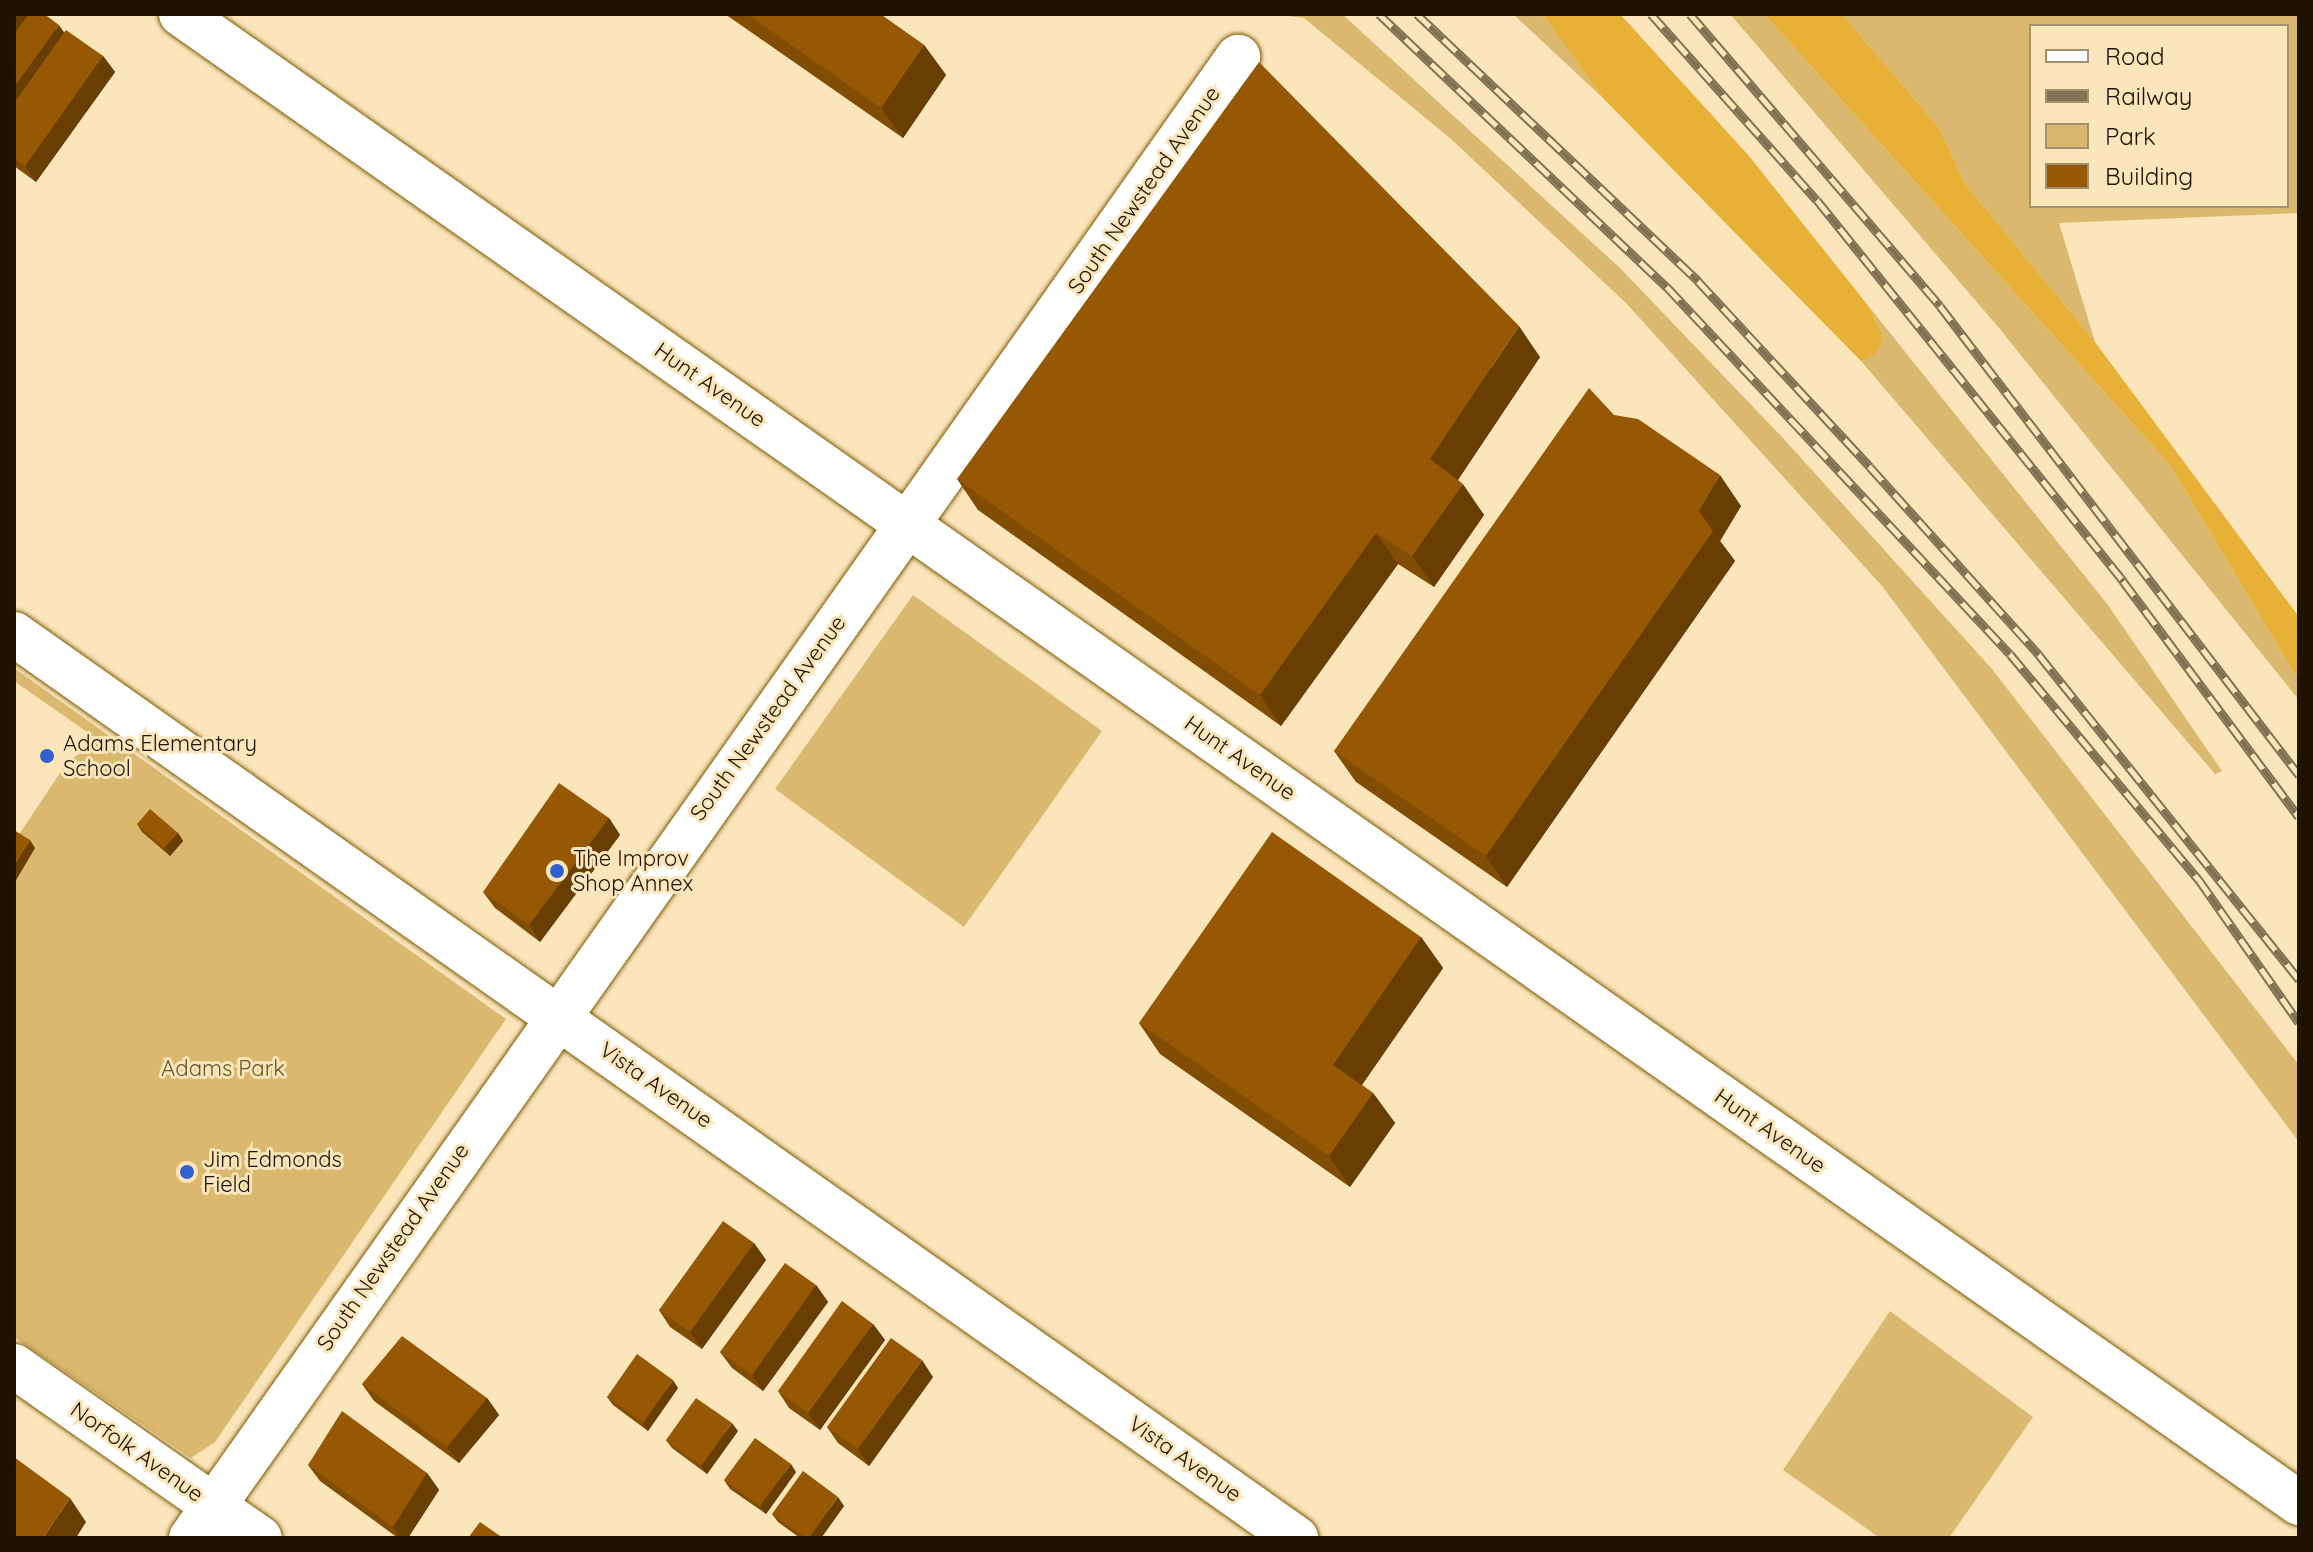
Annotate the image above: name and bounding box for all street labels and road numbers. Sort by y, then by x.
street label: South Newstead Avenue [1062,81,1226,299]
street label: Hunt Avenue [649,337,771,433]
street label: South Newstead Avenue [685,610,851,826]
street label: Hunt Avenue [1179,710,1301,806]
street label: Vista Avenue [594,1036,718,1134]
street label: Hunt Avenue [1709,1083,1831,1179]
street label: South Newstead Avenue [311,1138,475,1356]
street label: Norfolk Avenue [65,1396,209,1508]
street label: Vista Avenue [1123,1410,1247,1508]

